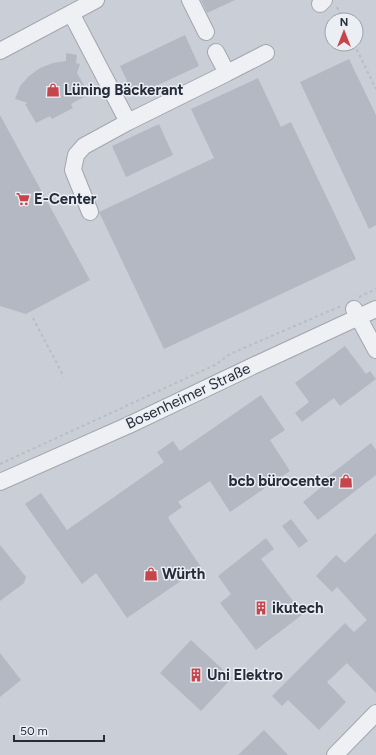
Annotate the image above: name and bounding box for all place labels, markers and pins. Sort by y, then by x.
place label: Lüning Bäckerant [64,81,184,99]
shop icon: Lüning Bäckerant [45,82,61,98]
place label: E-Center [34,190,97,208]
supermarket icon: E-Center [15,191,31,207]
place label: bcb bürocenter [229,472,335,490]
shop icon: bcb bürocenter [338,473,354,489]
place label: Würth [162,565,205,583]
shop icon: Würth [143,566,159,582]
place label: ikutech [272,599,323,617]
building icon: ikutech [253,600,269,616]
place label: Uni Elektro [207,666,283,684]
building icon: Uni Elektro [188,667,204,683]

